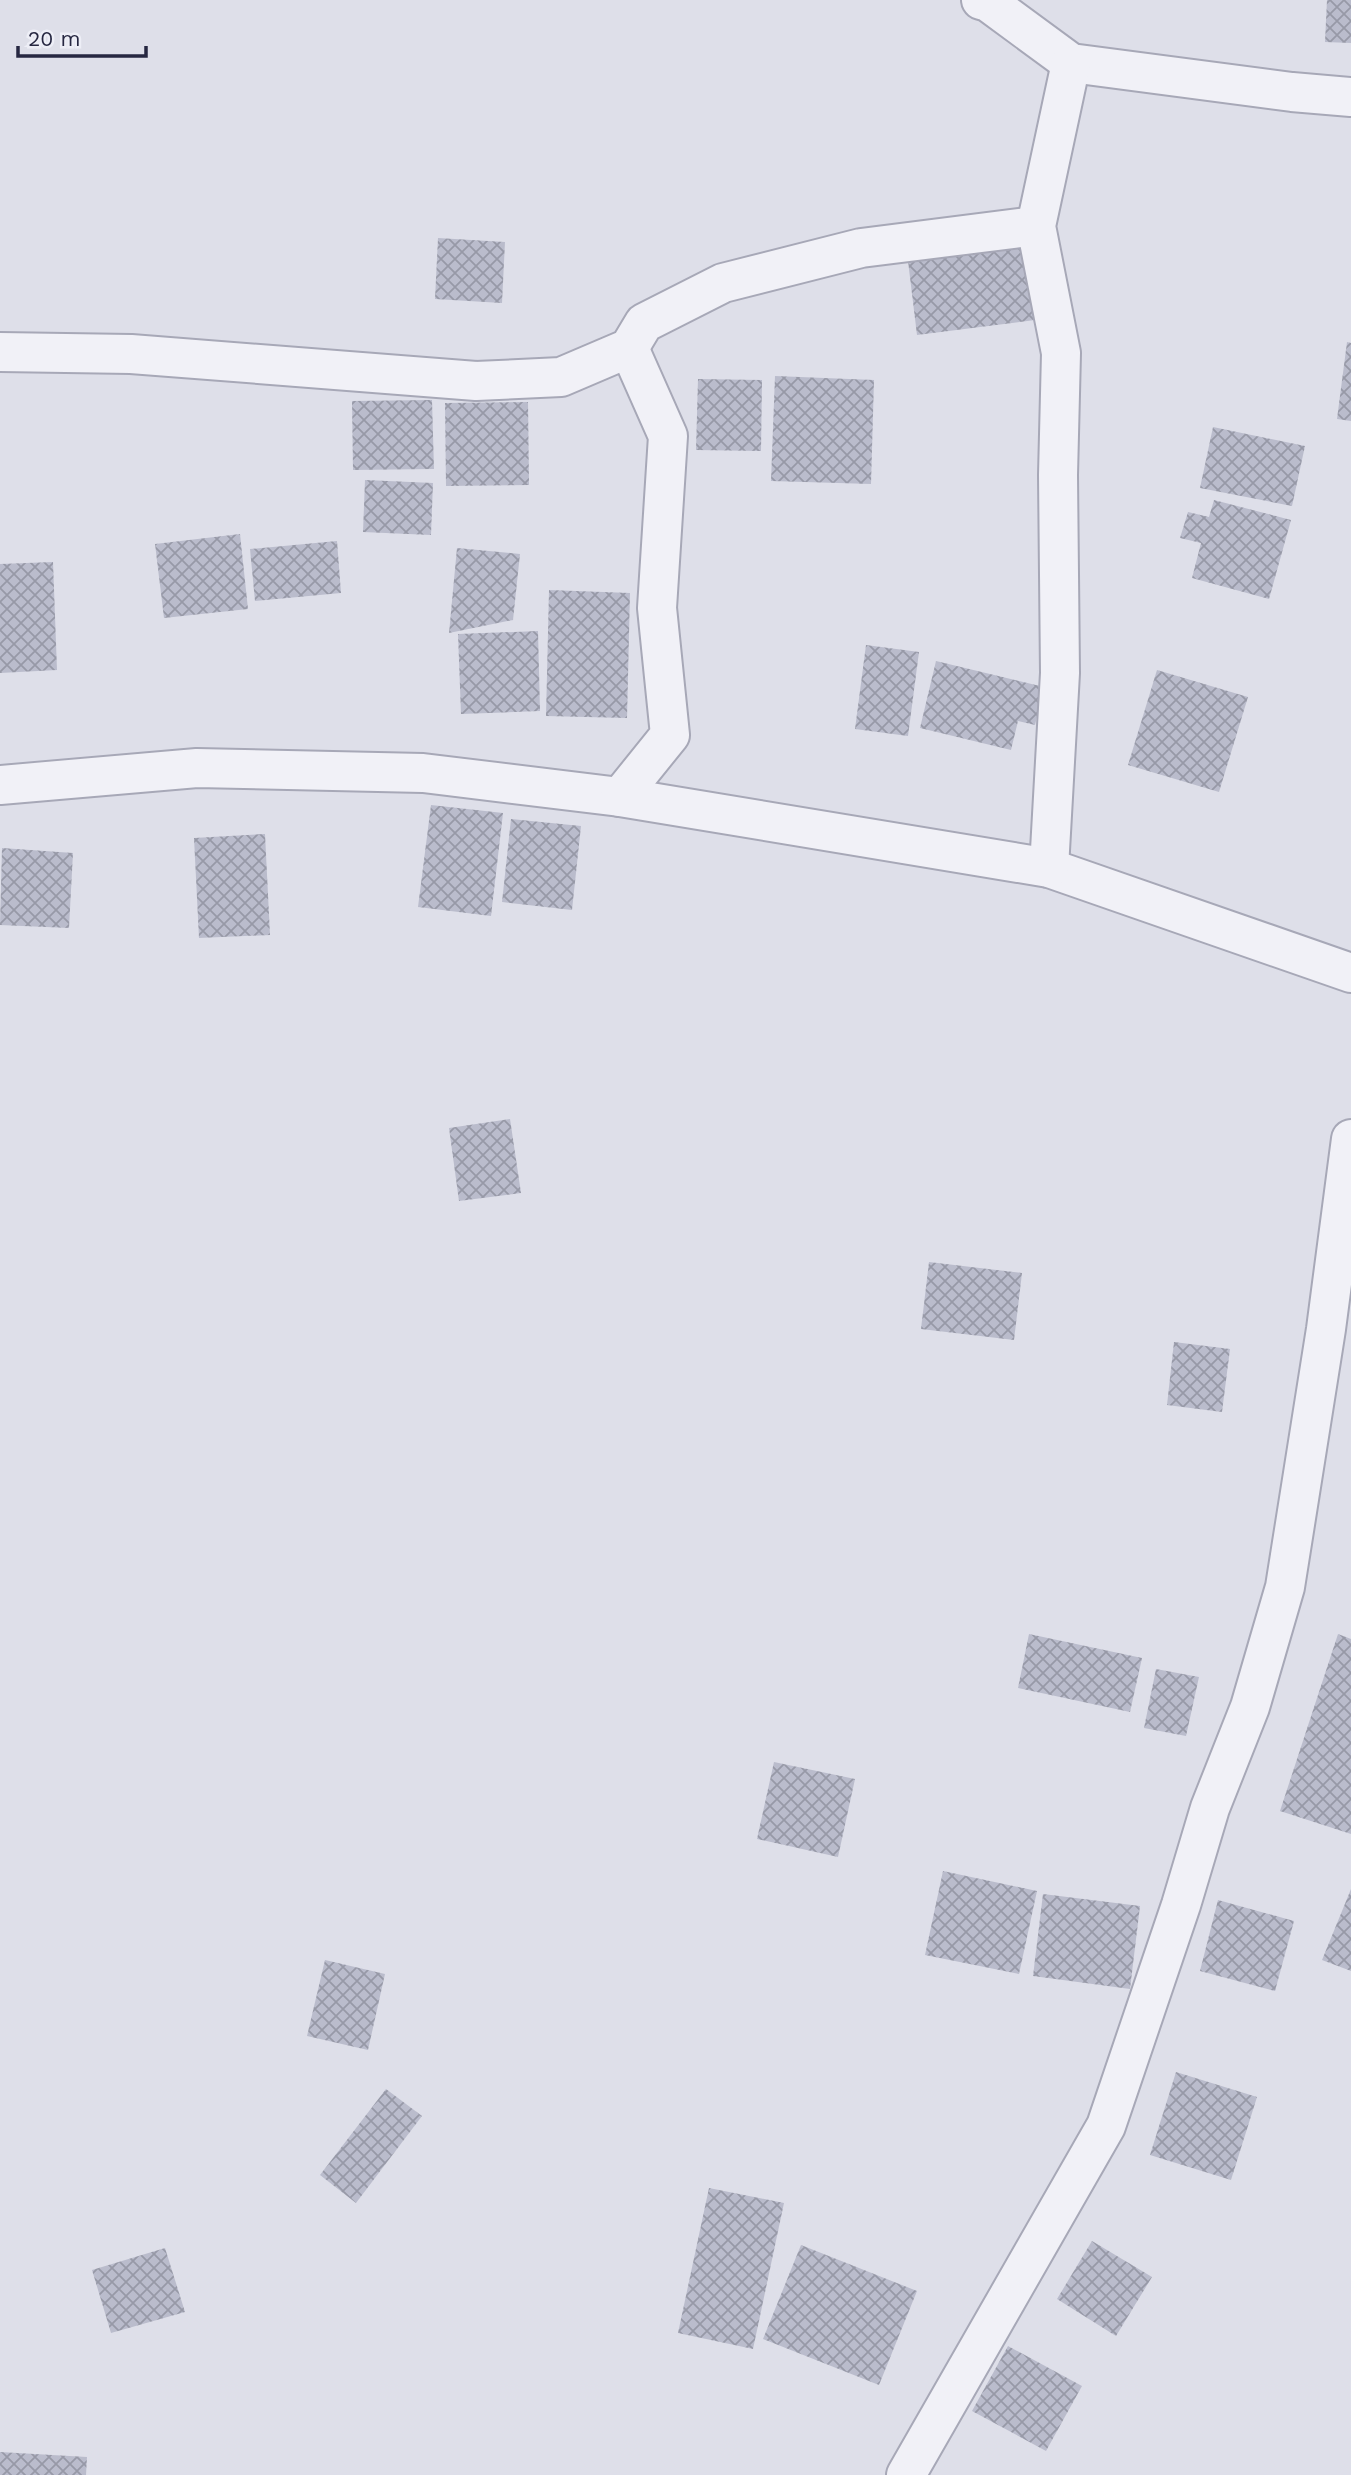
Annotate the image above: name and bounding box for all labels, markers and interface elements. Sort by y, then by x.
scale bar [18,14,145,58]
text: 20 m [28,26,80,51]

